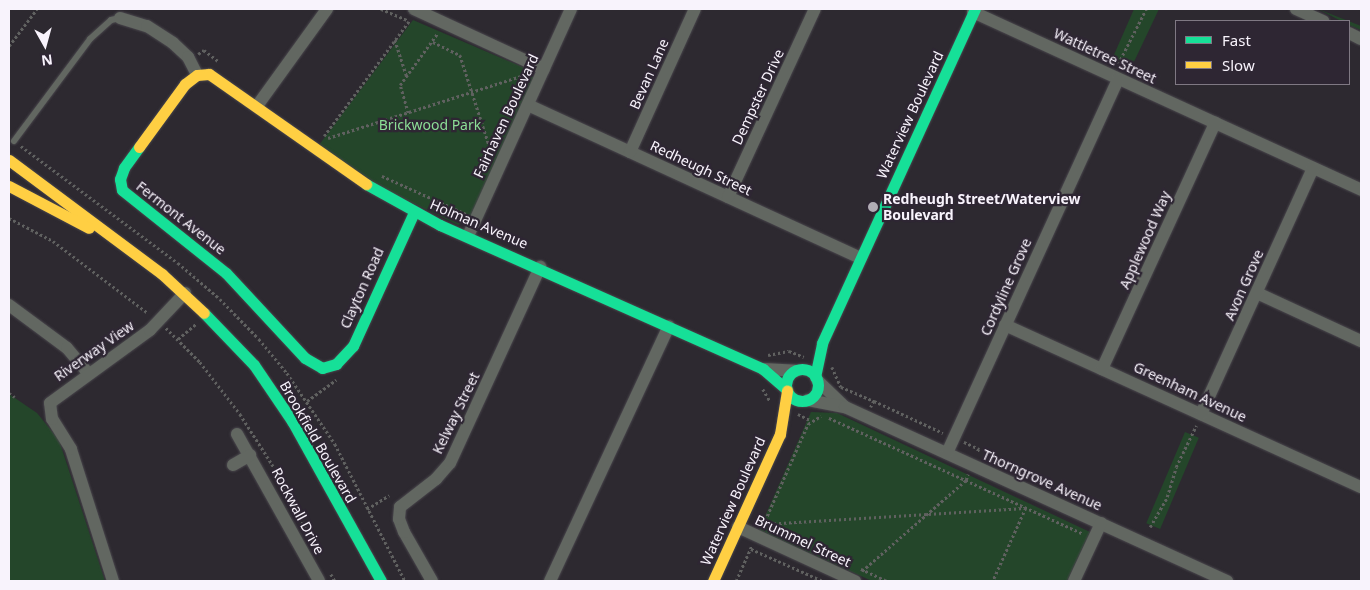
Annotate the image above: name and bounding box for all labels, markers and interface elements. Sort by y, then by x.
north arrow [20,20,70,70]
legend [1175,20,1350,85]
street label: Wattletree Street [1051,25,1159,87]
text: Fast [1222,30,1251,50]
street label: Bevan Lane [626,36,672,112]
street label: Dempster Drive [729,47,787,147]
street label: Waterview Boulevard [873,49,947,181]
text: N [40,50,54,71]
street label: Fairhaven Boulevard [470,51,542,181]
text: Slow [1222,55,1255,75]
park label: Brickwood Park [379,117,481,133]
street label: Redheugh Street [647,137,755,199]
street label: Fermont Avenue [133,178,229,258]
street label: Applewood Way [1116,188,1174,292]
place label: Redheugh Street/Waterview Boulevard [883,191,1080,223]
street label: Holman Avenue [427,196,531,252]
marker: Redheugh Street/Waterview Boulevard [867,201,879,213]
street label: Cordyline Grove [977,236,1035,338]
street label: Clayton Road [337,245,387,331]
street label: Avon Grove [1221,247,1267,323]
street label: Riverway View [51,317,137,385]
street label: Greenham Avenue [1131,358,1249,426]
street label: Kelway Street [429,369,483,457]
street label: Brookfield Boulevard [276,378,360,506]
street label: Waterview Boulevard [697,434,769,568]
street label: Thorngrove Avenue [979,446,1105,514]
street label: Rockwall Drive [268,465,328,557]
street label: Brummel Street [752,511,854,571]

